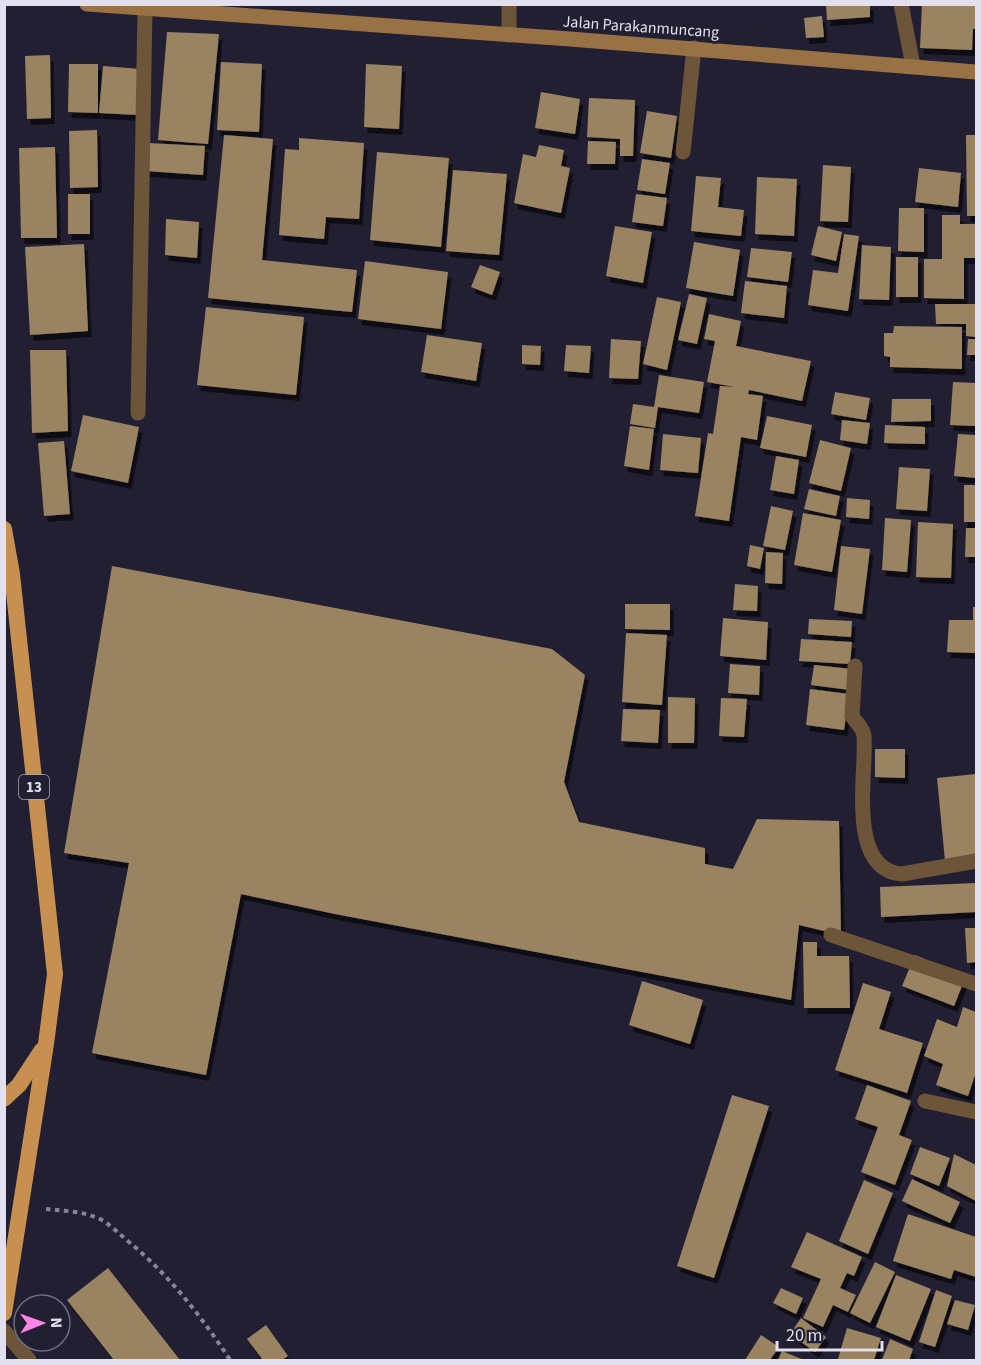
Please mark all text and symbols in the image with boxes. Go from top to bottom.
street label: Jalan Parakanmuncang [562,11,720,43]
road number: 13 [19,775,49,799]
north arrow [12,1293,72,1353]
scale bar [777,1314,882,1352]
text: N [45,1317,67,1328]
text: 20 m [786,1323,822,1348]

